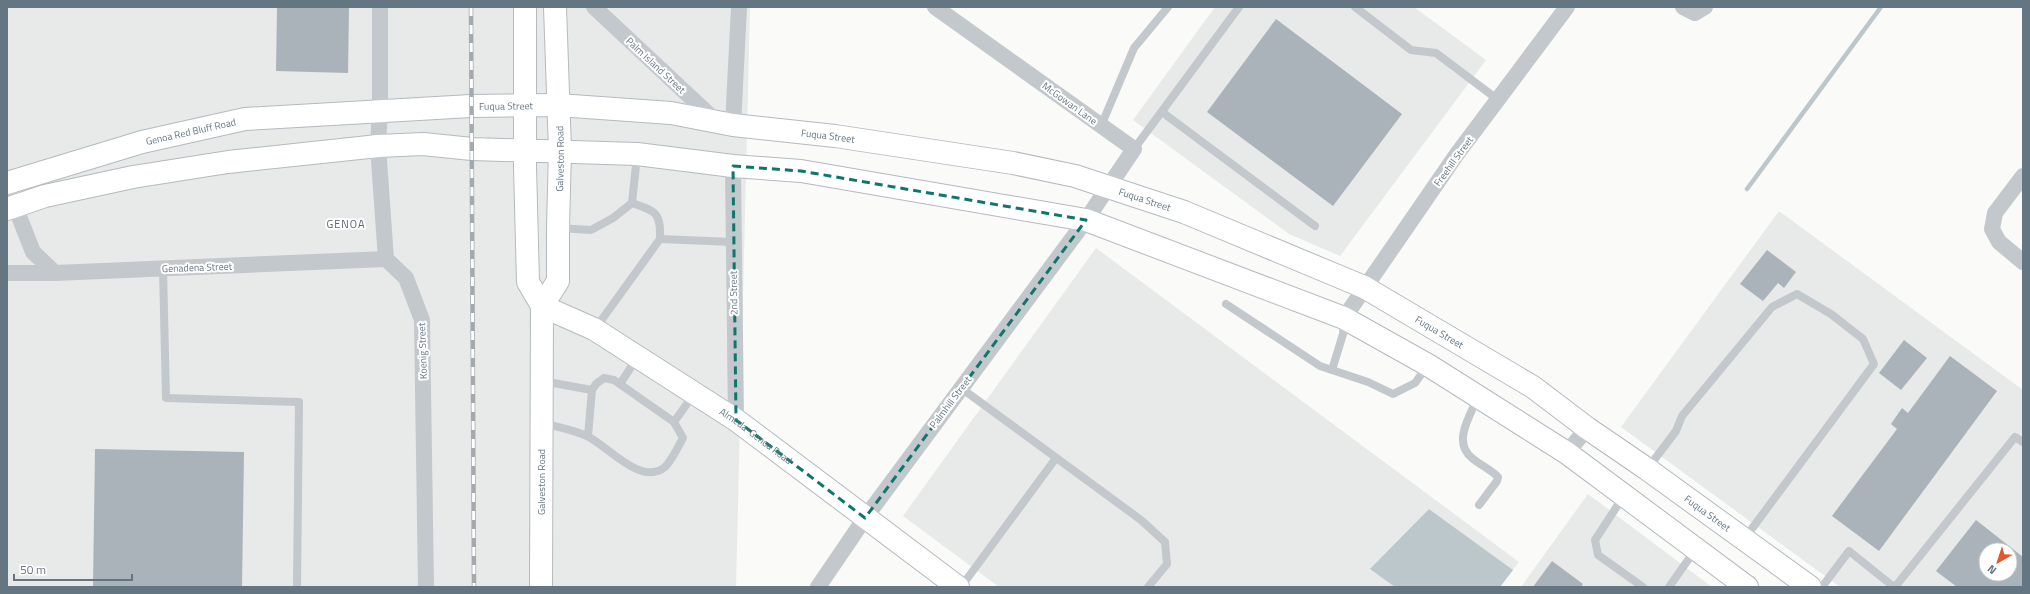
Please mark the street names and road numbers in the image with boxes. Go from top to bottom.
street label: Palm Island Street [622,34,689,97]
street label: McGowan Lane [1039,78,1100,128]
street label: Fuqua Street [479,98,534,114]
street label: Genoa Red Bluff Road [144,114,237,149]
street label: Galveston Road [552,125,568,192]
street label: Fuqua Street [800,125,856,147]
street label: Freehill Street [1430,133,1477,189]
street label: Fuqua Street [1117,184,1173,215]
street label: Genadena Street [162,259,233,276]
street label: 2nd Street [726,270,741,315]
street label: Fuqua Street [1412,312,1467,353]
street label: Koenig Street [414,322,431,380]
street label: Palmhill Street [926,373,975,431]
street label: Almeda-Genoa Road [716,404,795,468]
street label: Galveston Road [534,449,549,515]
street label: Fuqua Street [1681,491,1734,536]

